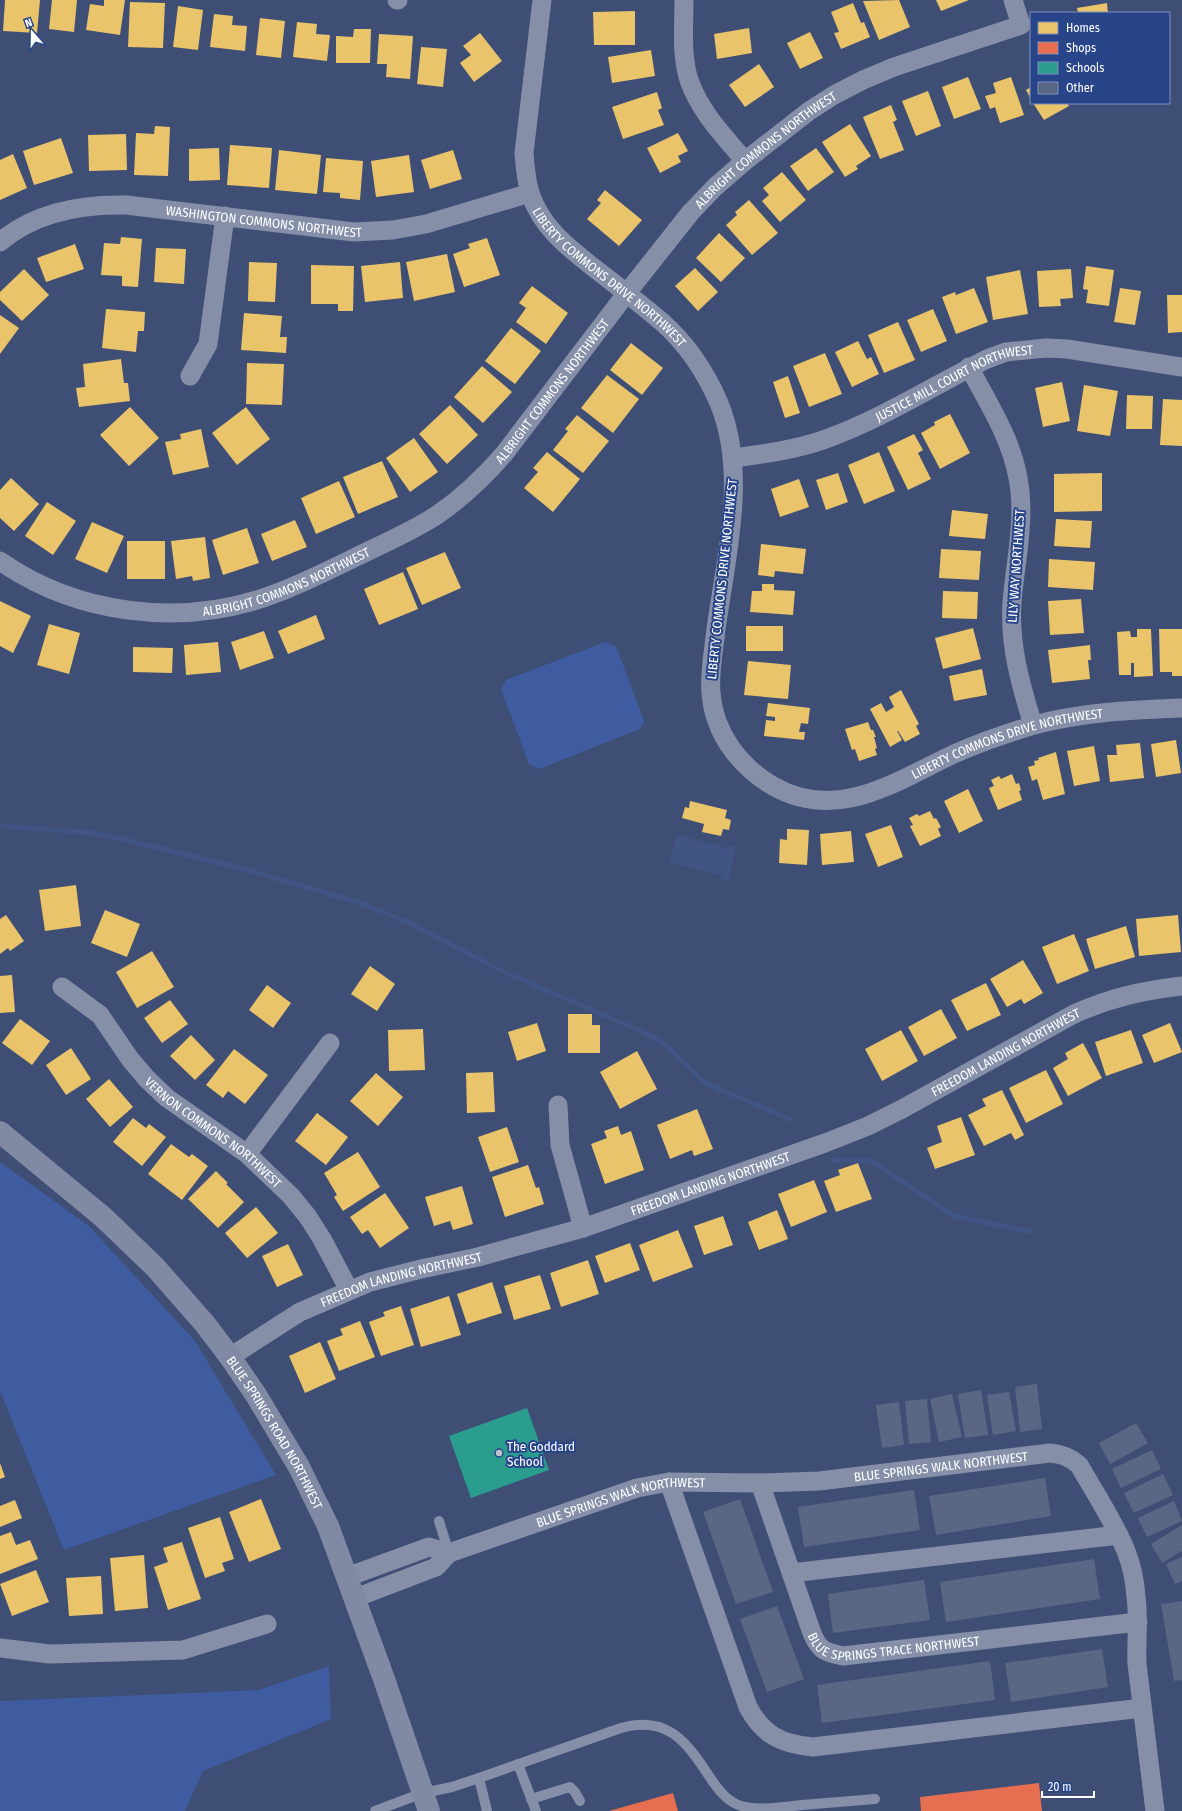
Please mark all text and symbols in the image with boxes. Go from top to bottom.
north arrow [12,12,52,52]
legend [1030,12,1170,104]
text: N [23,16,34,30]
text: Homes [1066,21,1100,35]
text: Shops [1066,41,1096,55]
text: Schools [1066,61,1104,75]
text: Other [1066,81,1095,95]
street label: ALBRIGHT COMMONS NORTHWEST [691,88,839,211]
street label: WASHINGTON COMMONS NORTHWEST [165,202,362,240]
street label: LIBERTY COMMONS DRIVE NORTHWEST [530,205,689,349]
street label: ALBRIGHT COMMONS NORTHWEST [492,316,612,466]
street label: JUSTICE MILL COURT NORTHWEST [873,342,1034,424]
street label: LIBERTY COMMONS DRIVE NORTHWEST [704,478,740,680]
street label: LILY WAY NORTHWEST [1005,509,1027,623]
street label: ALBRIGHT COMMONS NORTHWEST [202,544,372,618]
street label: LIBERTY COMMONS DRIVE NORTHWEST [909,705,1104,781]
street label: FREEDOM LANDING NORTHWEST [928,1005,1082,1099]
street label: VERNON COMMONS NORTHWEST [142,1074,285,1191]
street label: FREEDOM LANDING NORTHWEST [629,1148,792,1218]
street label: FREEDOM LANDING NORTHWEST [318,1249,483,1310]
street label: BLUE SPRINGS ROAD NORTHWEST [224,1353,326,1511]
place label: The Goddard School [507,1439,575,1469]
marker: The Goddard School [494,1448,504,1458]
street label: BLUE SPRINGS WALK NORTHWEST [853,1448,1029,1484]
street label: BLUE SPRINGS WALK NORTHWEST [534,1475,705,1530]
street label: BLUE SPRINGS TRACE NORTHWEST [805,1630,980,1664]
scale bar [1042,1773,1094,1799]
text: 20 m [1048,1780,1072,1794]

